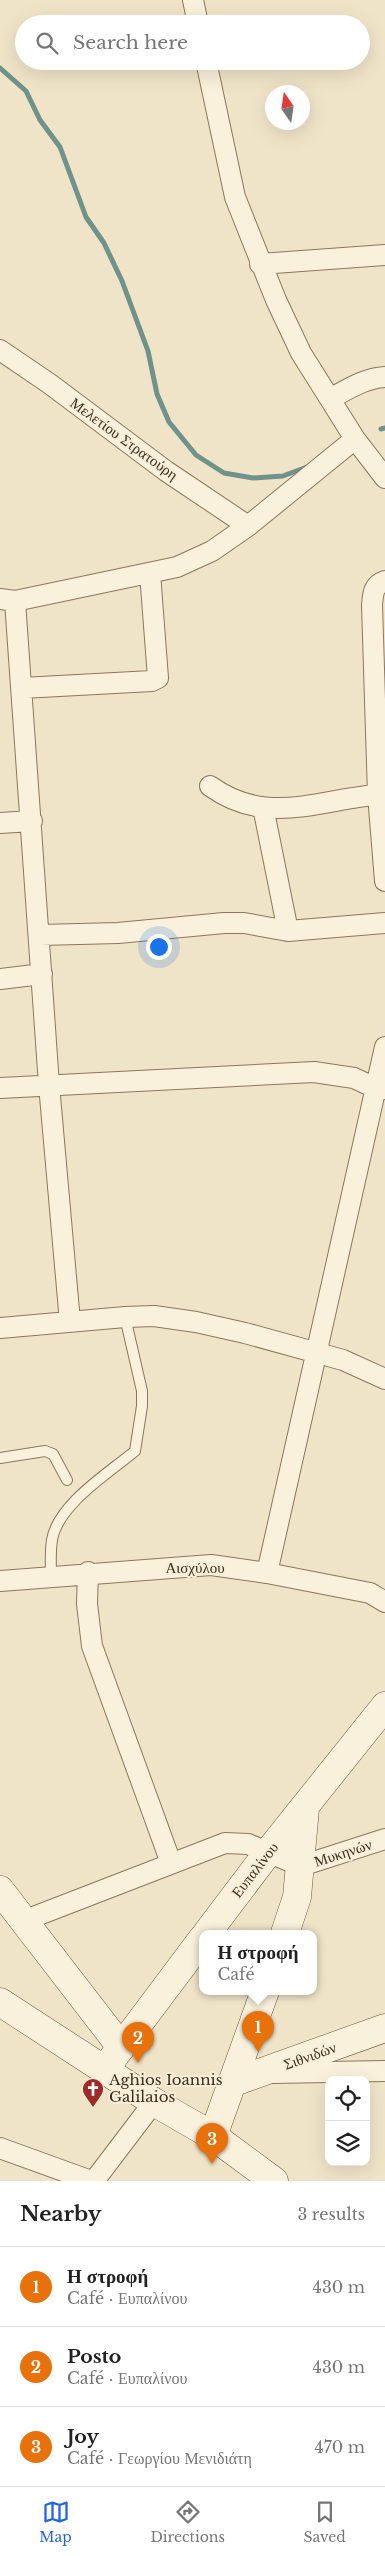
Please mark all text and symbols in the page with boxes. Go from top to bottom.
search box [15,15,370,70]
icon: search [33,29,61,57]
text: Search here [73,31,188,54]
north arrow [265,85,310,130]
street label: Μελετίου Στρατούρη [67,393,182,484]
your location [146,934,172,960]
street label: Αισχύλου [165,1558,225,1577]
street label: Μυκηνών [312,1834,374,1871]
street label: Ευπαλίνου [227,1838,282,1901]
popup [199,1930,317,1995]
text: Η στροφή [217,1941,299,1964]
text: Café [217,1964,255,1984]
pin: 1 [242,2011,274,2052]
pin: 2 [122,2022,154,2063]
street label: Σιθνιδών [281,2037,339,2074]
place label: Aghios Ioannis Galilaios [108,2070,223,2106]
map controls [325,2076,370,2166]
button: locate [325,2076,370,2121]
church icon: Aghios Ioannis Galilaios [81,2077,105,2108]
button: layers [325,2121,370,2166]
pin: 3 [196,2123,228,2164]
text: Nearby [20,2201,101,2227]
text: 3 results [297,2204,365,2224]
text: Η στροφή [67,2265,148,2288]
text: 1 [33,2277,39,2297]
text: 430 m [313,2277,365,2297]
text: Café · Ευπαλίνου [67,2288,187,2308]
text: Posto [67,2345,121,2368]
text: 2 [31,2357,41,2377]
text: 430 m [313,2357,365,2377]
text: Café · Ευπαλίνου [67,2368,187,2388]
text: Joy [67,2425,99,2448]
text: 3 [31,2437,41,2457]
text: 470 m [314,2437,365,2457]
text: Café · Γεωργίου Μενιδιάτη [67,2448,252,2468]
tab: Map [39,2498,72,2546]
tab: Directions [150,2498,225,2546]
tab: Saved [303,2498,346,2546]

